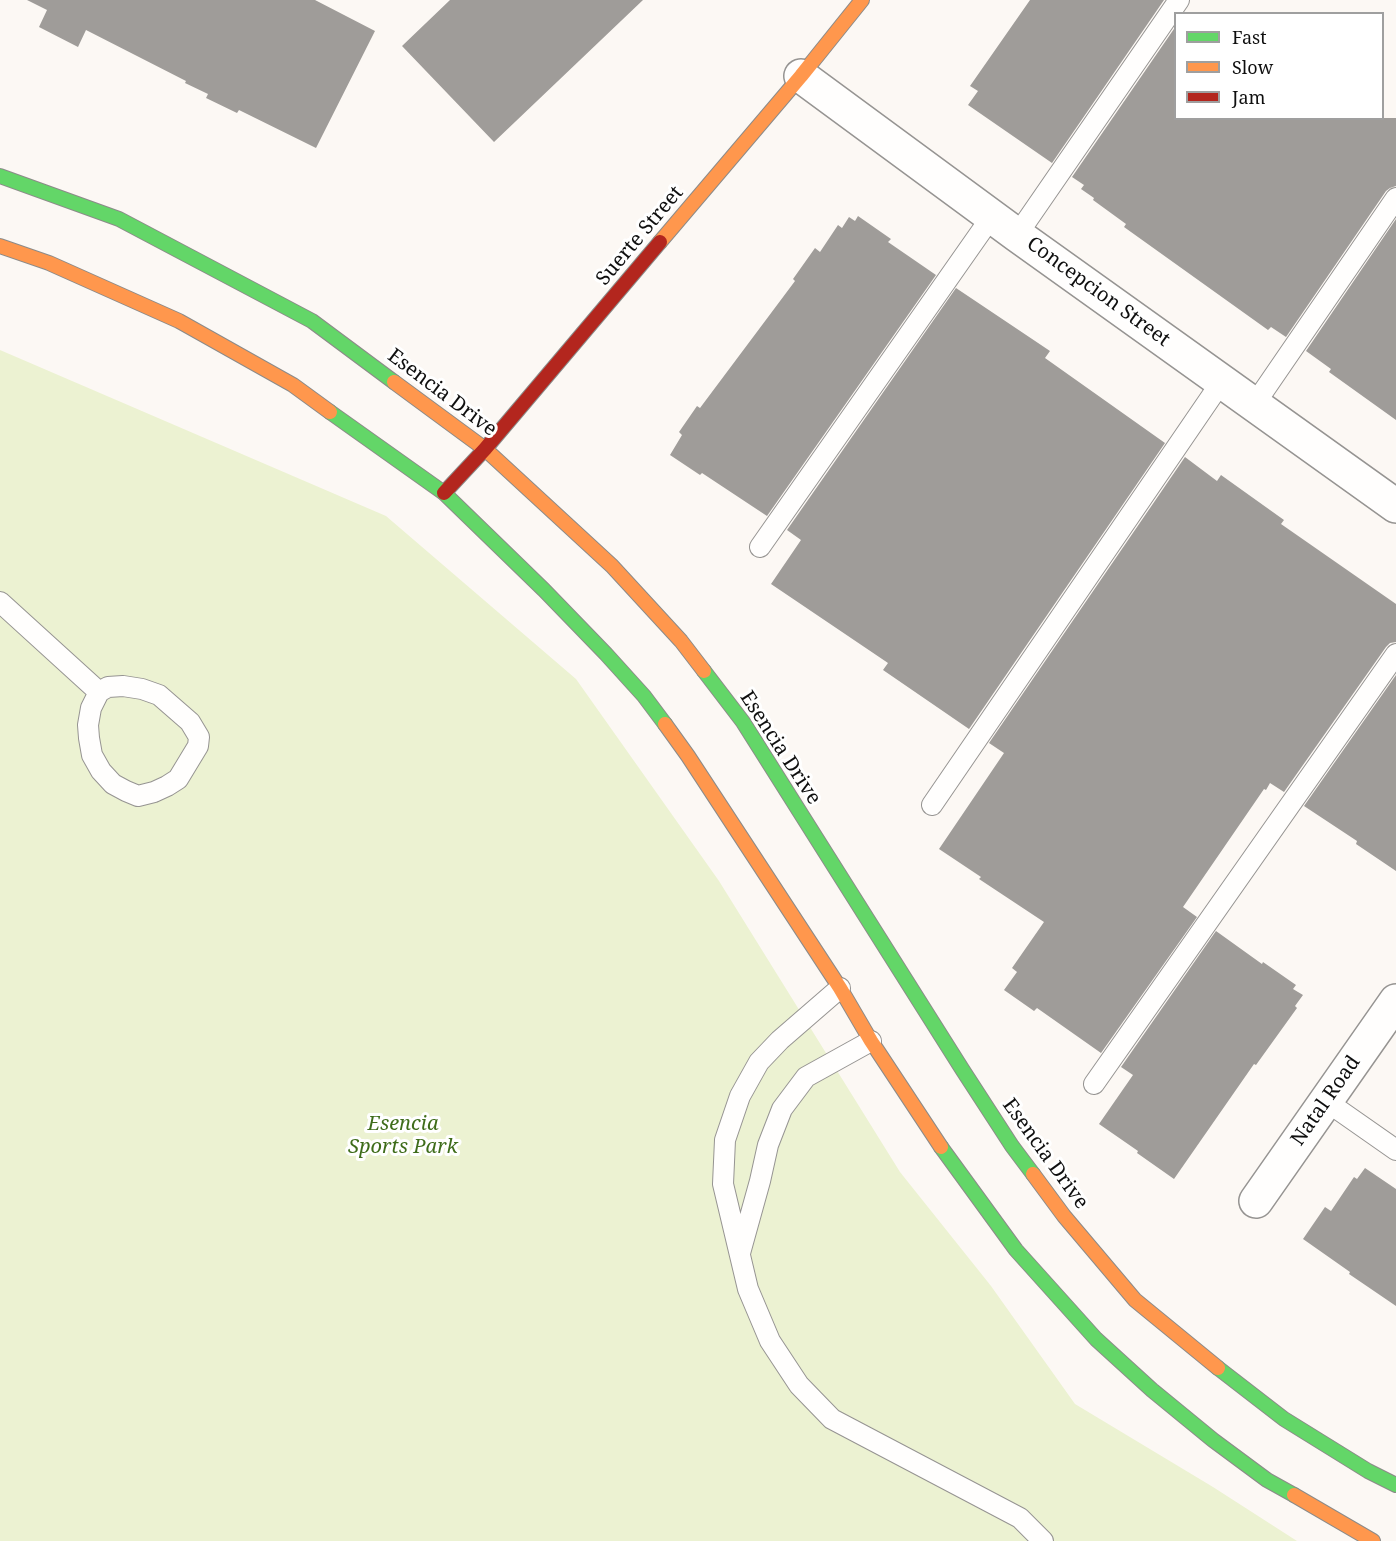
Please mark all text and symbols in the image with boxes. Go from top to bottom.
legend [1174,12,1384,120]
text: Fast [1232,25,1267,49]
text: Slow [1232,55,1273,79]
text: Jam [1232,85,1266,109]
street label: Suerte Street [591,181,689,291]
street label: Concepcion Street [1022,232,1174,352]
street label: Esencia Drive [383,344,501,442]
street label: Esencia Drive [734,687,826,809]
street label: Natal Road [1286,1051,1366,1151]
street label: Esencia Drive [997,1094,1093,1214]
park label: Esencia Sports Park [348,1112,458,1159]

